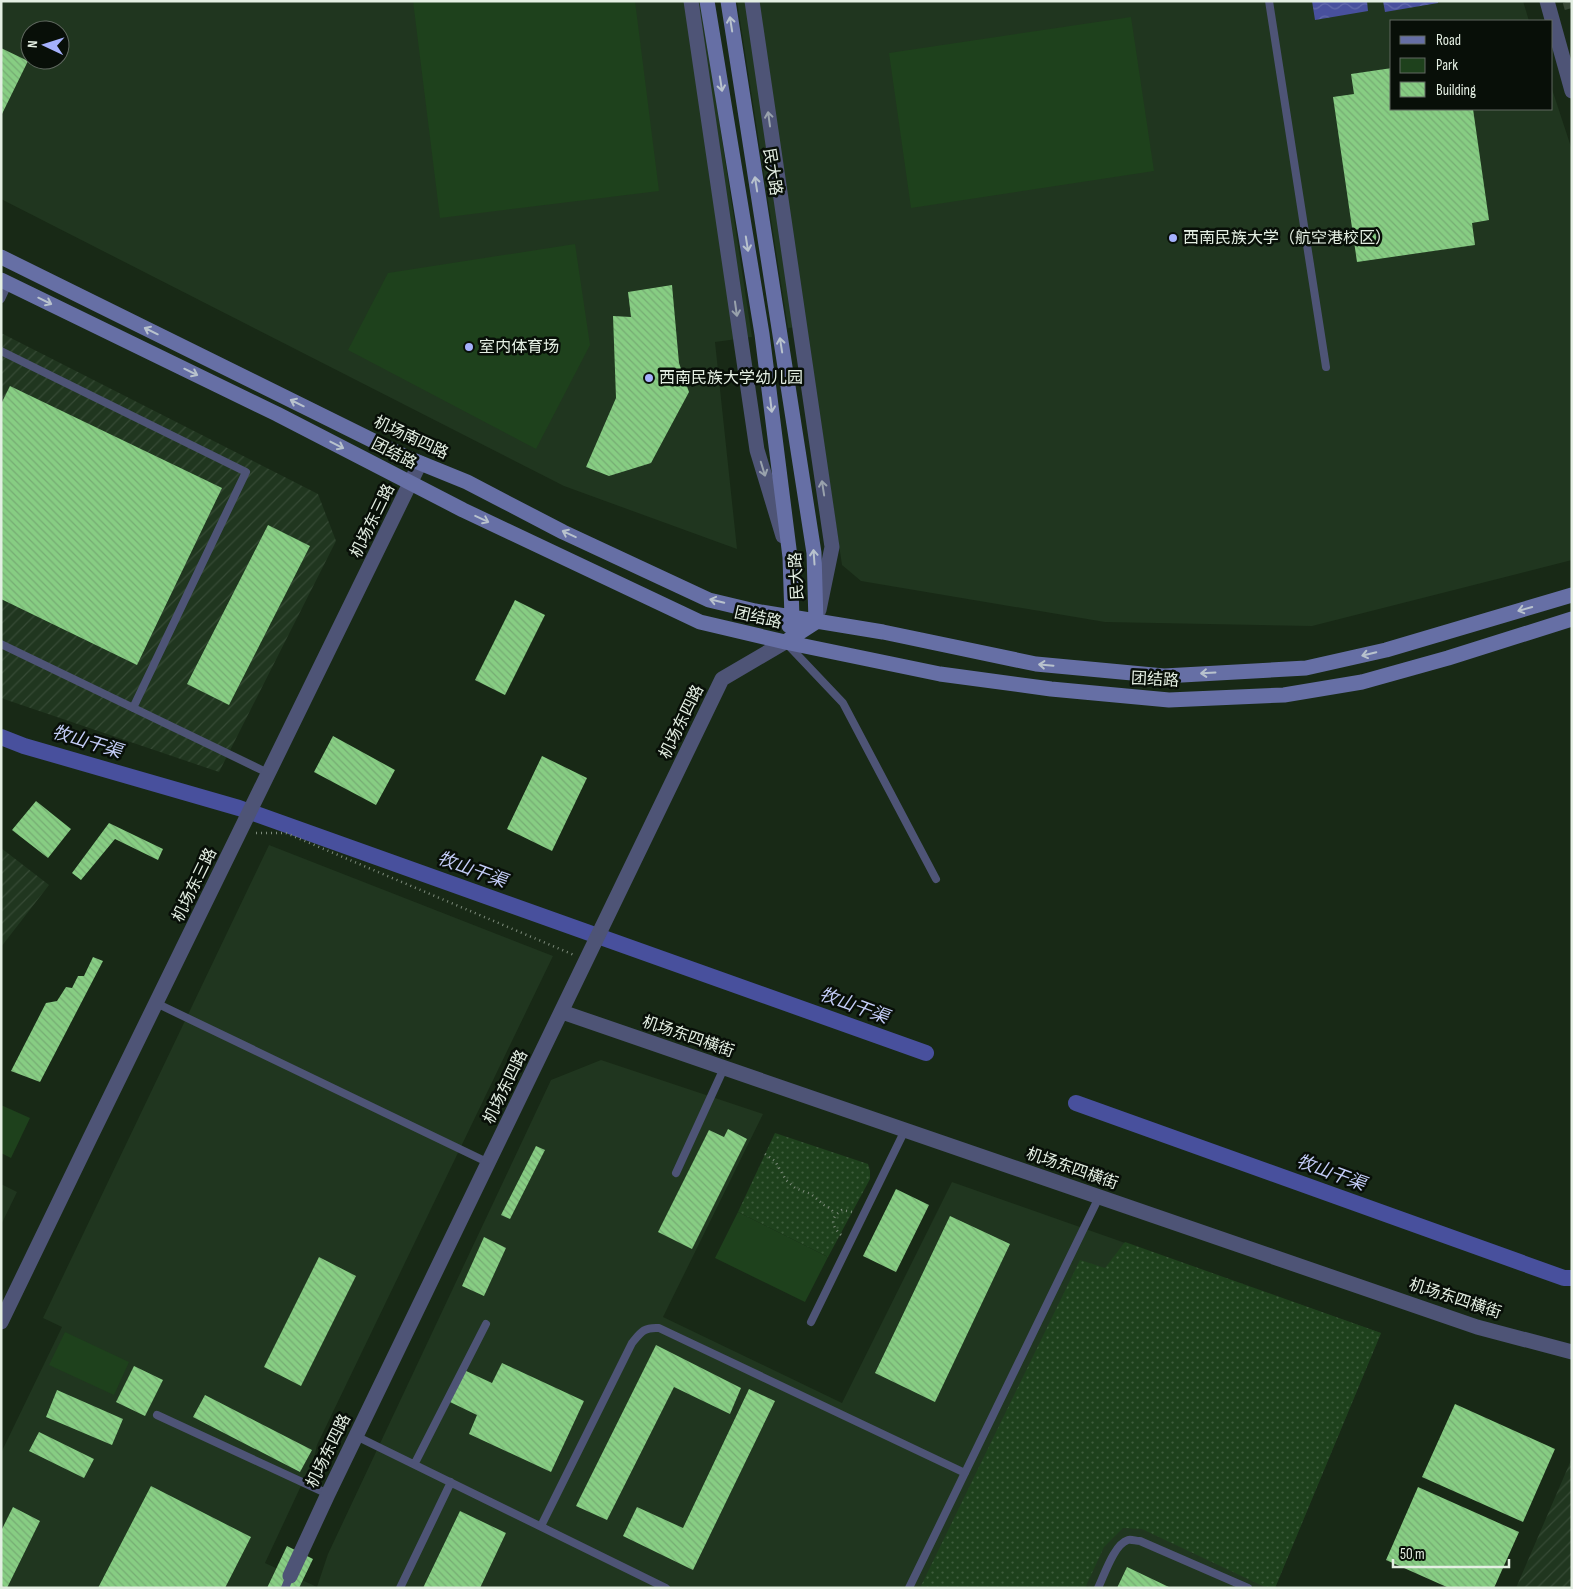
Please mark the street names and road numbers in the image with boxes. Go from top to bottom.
street label: 民大路 [759,147,785,197]
street label: 机场南四路 [371,412,451,464]
street label: 团结路 [368,435,420,473]
street label: 机场东三路 [347,481,399,561]
street label: 民大路 [786,552,808,600]
street label: 团结路 [732,603,784,633]
street label: 团结路 [1131,669,1179,691]
street label: 机场东四路 [656,682,708,762]
street label: 机场东三路 [169,845,221,925]
street label: 机场东四横街 [640,1012,736,1062]
street label: 机场东四路 [480,1047,532,1127]
street label: 机场东四横街 [1024,1144,1120,1194]
street label: 机场东四横街 [1406,1275,1504,1323]
street label: 机场东四路 [303,1411,355,1491]

